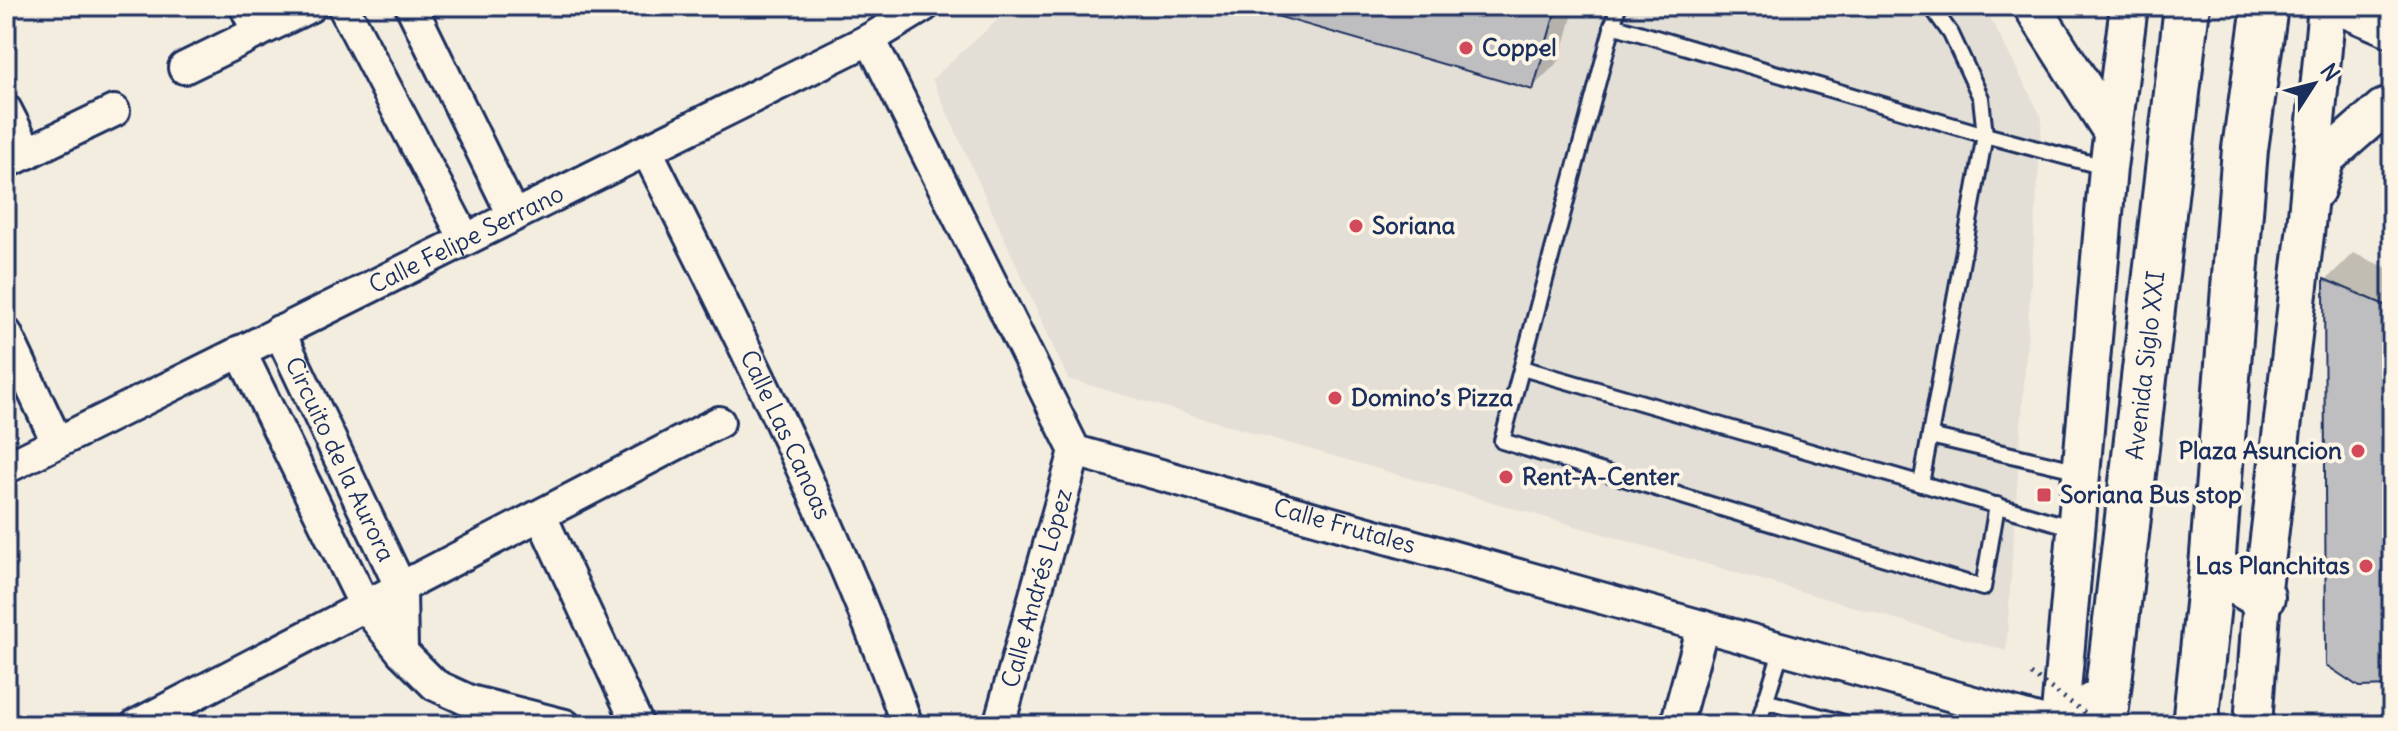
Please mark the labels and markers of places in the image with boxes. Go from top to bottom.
place label: Coppel [1482,32,1557,62]
marker: Coppel [1457,39,1475,57]
place label: Soriana [1372,210,1456,240]
marker: Soriana [1347,217,1365,235]
place label: Domino’s Pizza [1351,382,1513,412]
marker: Domino’s Pizza [1326,389,1344,407]
place label: Plaza Asuncion [2179,435,2342,465]
marker: Plaza Asuncion [2349,442,2367,460]
place label: Rent-A-Center [1522,461,1679,491]
marker: Rent-A-Center [1497,468,1515,486]
place label: Soriana Bus stop [2060,479,2242,509]
marker: Soriana Bus stop [2035,486,2053,504]
place label: Las Planchitas [2195,550,2350,580]
marker: Las Planchitas [2357,557,2375,575]

